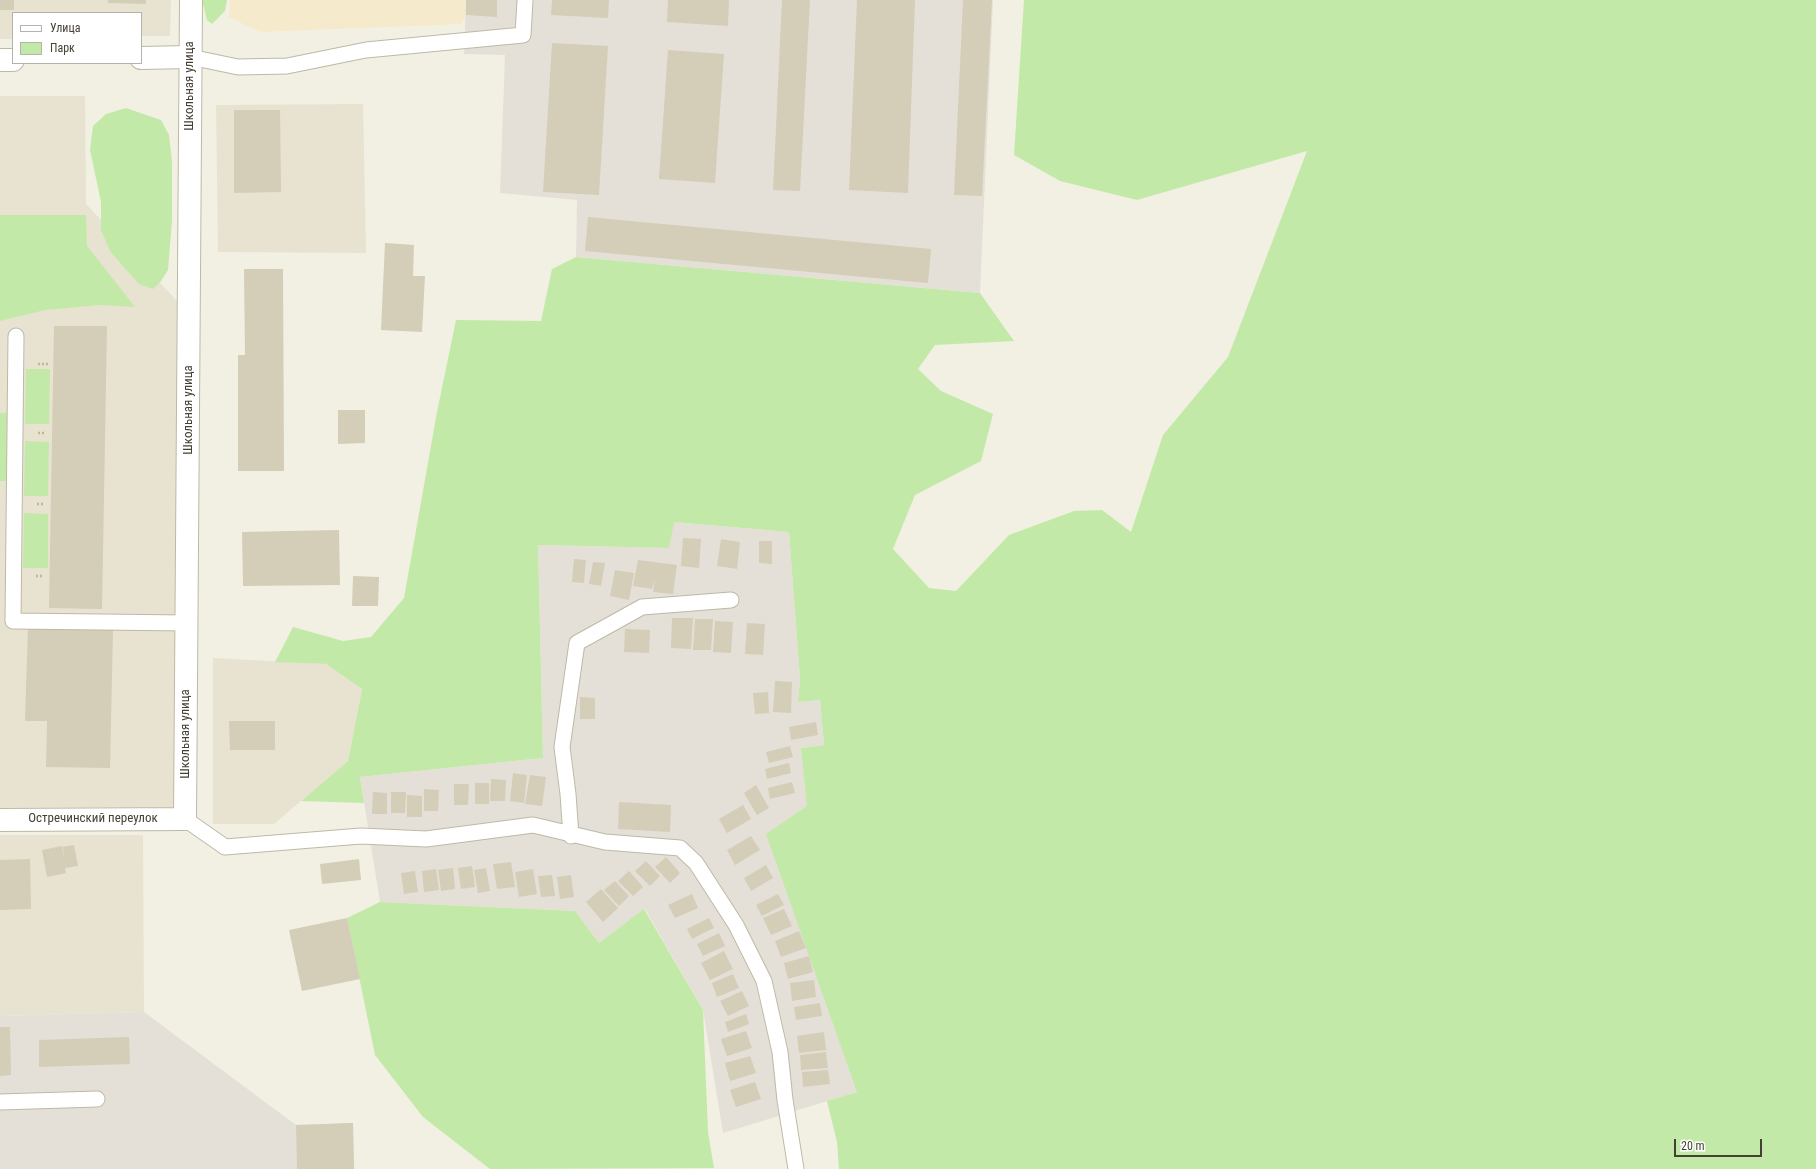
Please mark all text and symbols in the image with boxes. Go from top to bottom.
legend [12,12,142,64]
text: Улица [50,21,80,35]
text: Парк [50,41,75,55]
street label: Школьная улица [182,41,198,131]
street label: Школьная улица [181,365,197,455]
street label: Школьная улица [178,689,194,779]
street label: Остречинский переулок [28,811,158,827]
scale bar [1676,1131,1764,1157]
text: 20 m [1681,1139,1705,1153]

